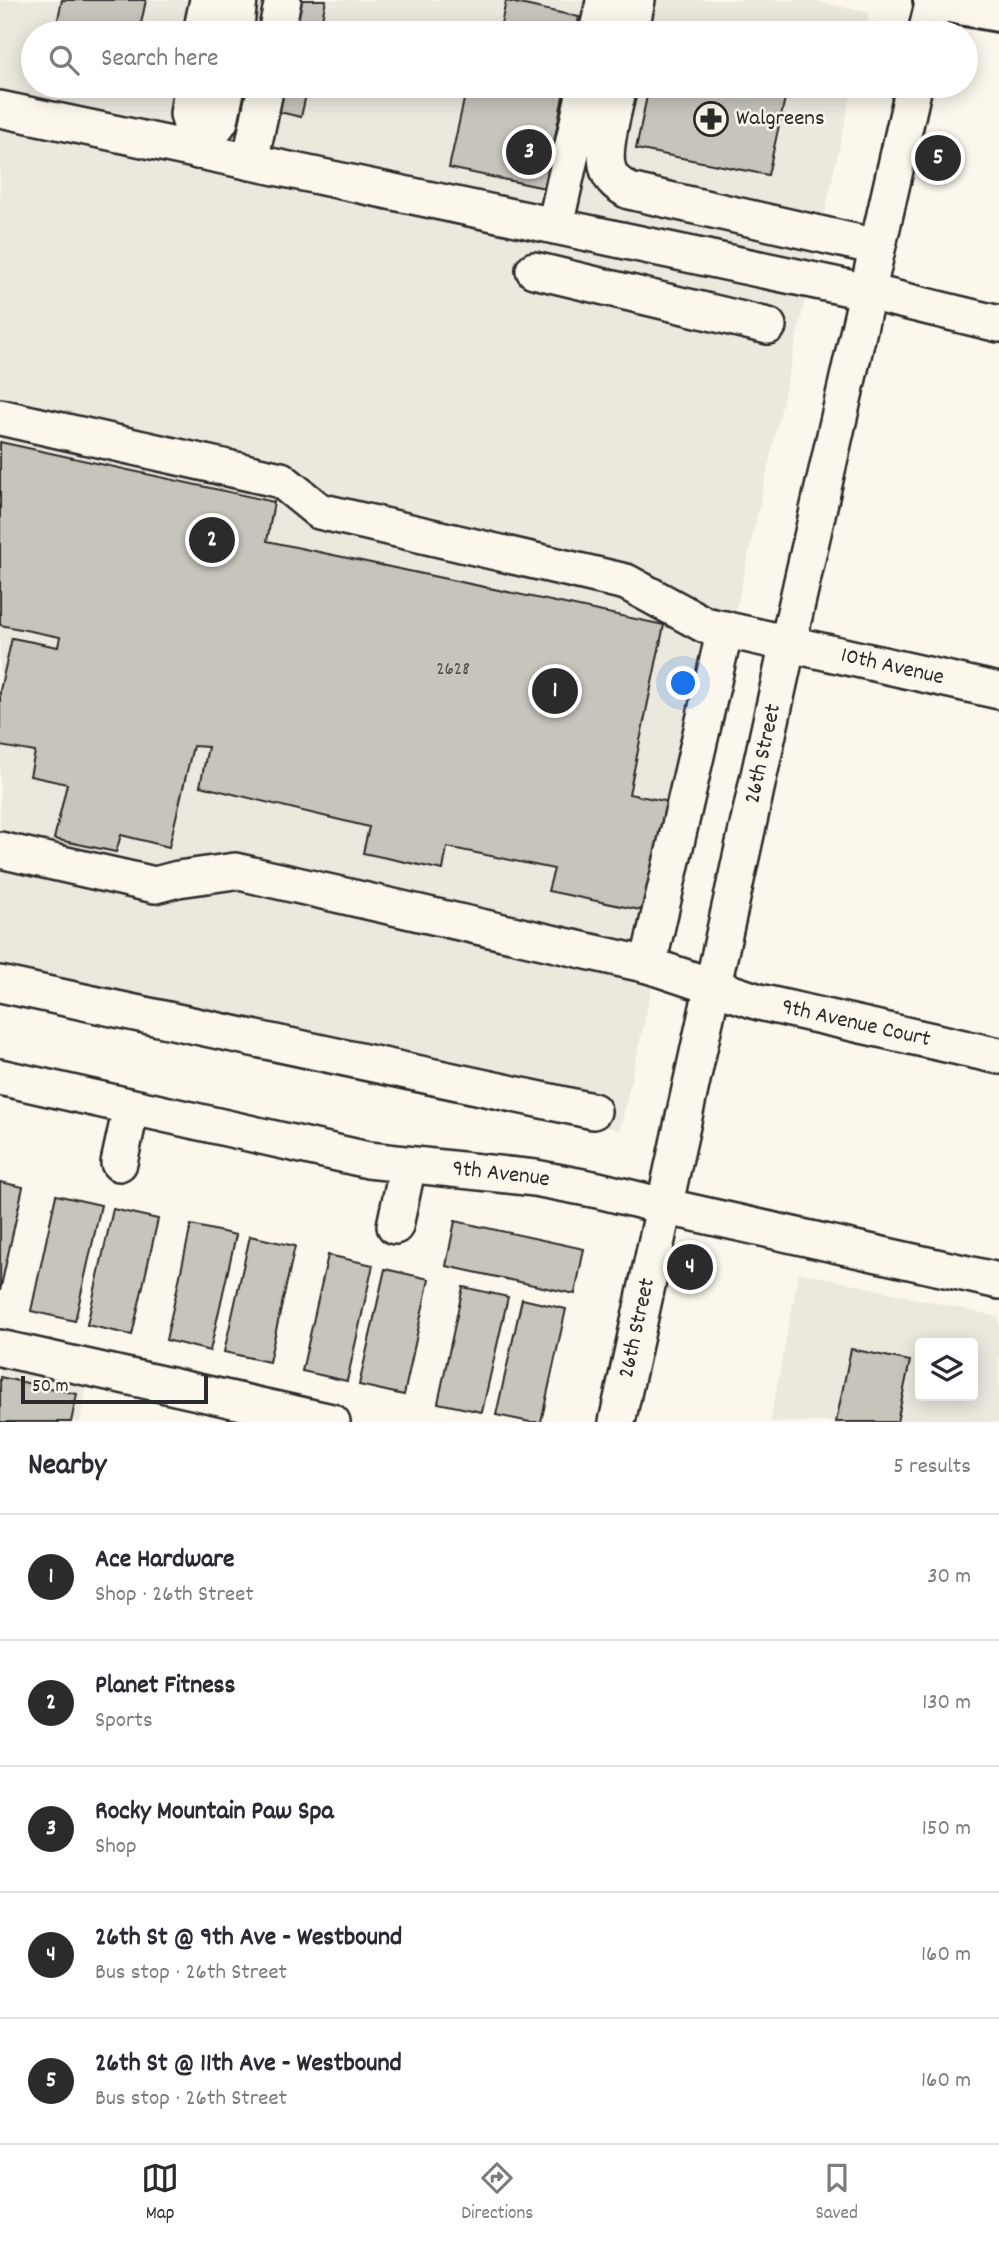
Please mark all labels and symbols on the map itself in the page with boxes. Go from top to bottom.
pharmacy icon: Walgreens [692,100,730,138]
place label: Walgreens [736,103,825,136]
pin: 3 [506,126,552,178]
pin: 5 [915,132,961,184]
pin: 2 [189,514,235,566]
street label: 10th Avenue [837,639,947,695]
house number: 2628 [436,657,470,684]
pin: 1 [532,665,578,717]
your location [666,666,700,700]
street label: 26th Street [737,701,791,807]
street label: 9th Avenue Court [778,991,933,1057]
street label: 9th Avenue [451,1153,553,1197]
pin: 4 [667,1241,713,1293]
street label: 26th Street [611,1275,665,1381]
scale bar [21,1373,208,1405]

